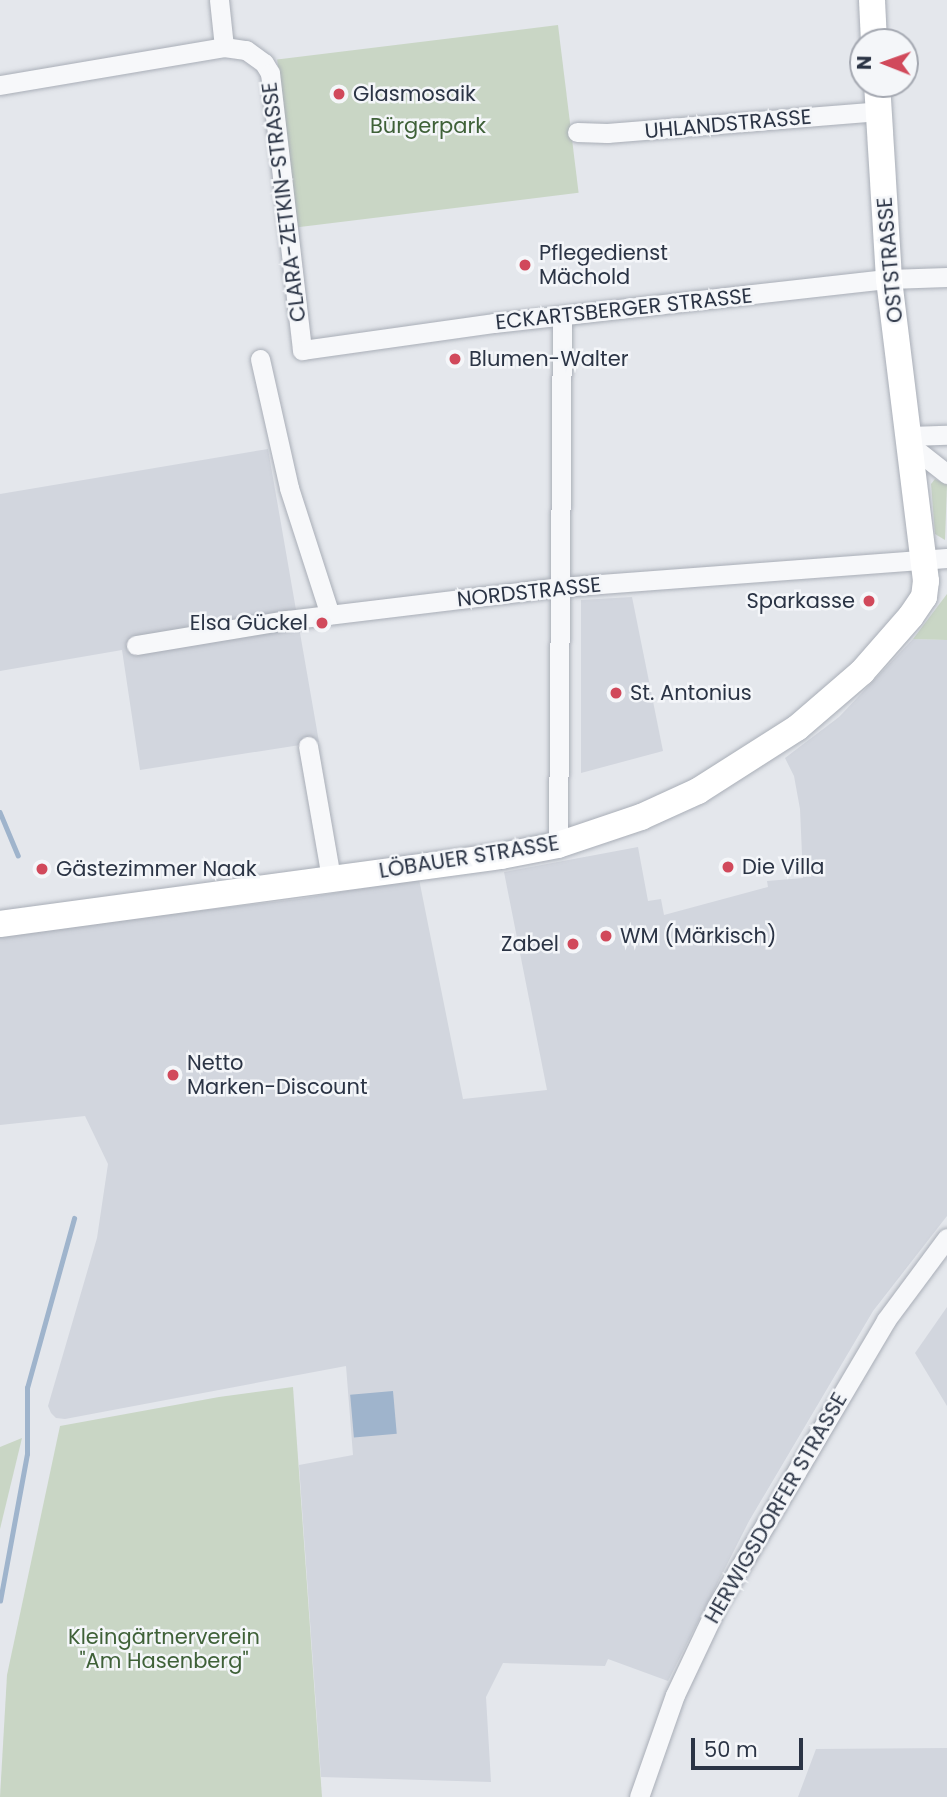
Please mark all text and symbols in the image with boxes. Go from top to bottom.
north arrow [849,28,919,98]
text: N [851,55,878,70]
street label: CLARA-ZETKIN-STRASSE [257,81,311,323]
place label: Glasmosaik [353,81,476,107]
marker: Glasmosaik [331,86,347,102]
street label: UHLANDSTRASSE [643,104,813,144]
park label: Bürgerpark [370,113,486,139]
street label: OSTSTRASSE [872,196,908,324]
place label: Pflegedienst Mächold [539,240,668,290]
marker: Pflegedienst Mächold [517,257,533,273]
street label: ECKARTSBERGER STRASSE [494,283,754,335]
place label: Blumen-Walter [469,346,628,372]
marker: Blumen-Walter [447,351,463,367]
street label: NORDSTRASSE [456,572,602,612]
place label: Sparkasse [746,588,855,614]
marker: Sparkasse [861,593,877,609]
place label: Elsa Gückel [190,610,308,636]
marker: Elsa Gückel [314,615,330,631]
place label: St. Antonius [630,680,752,706]
marker: St. Antonius [608,685,624,701]
street label: LÖBAUER STRASSE [377,830,561,884]
place label: Die Villa [742,854,825,880]
place label: Gästezimmer Naak [56,856,257,882]
marker: Die Villa [720,859,736,875]
marker: Gästezimmer Naak [34,861,50,877]
place label: WM (Märkisch) [620,923,776,949]
marker: WM (Märkisch) [598,928,614,944]
place label: Zabel [501,931,559,957]
marker: Zabel [565,936,581,952]
place label: Netto Marken-Discount [187,1050,368,1100]
marker: Netto Marken-Discount [165,1067,181,1083]
street label: HERWIGSDORFER STRASSE [700,1388,852,1628]
park label: Kleingärtnerverein "Am Hasenberg" [68,1624,260,1674]
scale bar [695,1724,807,1768]
text: 50 m [704,1735,758,1764]

